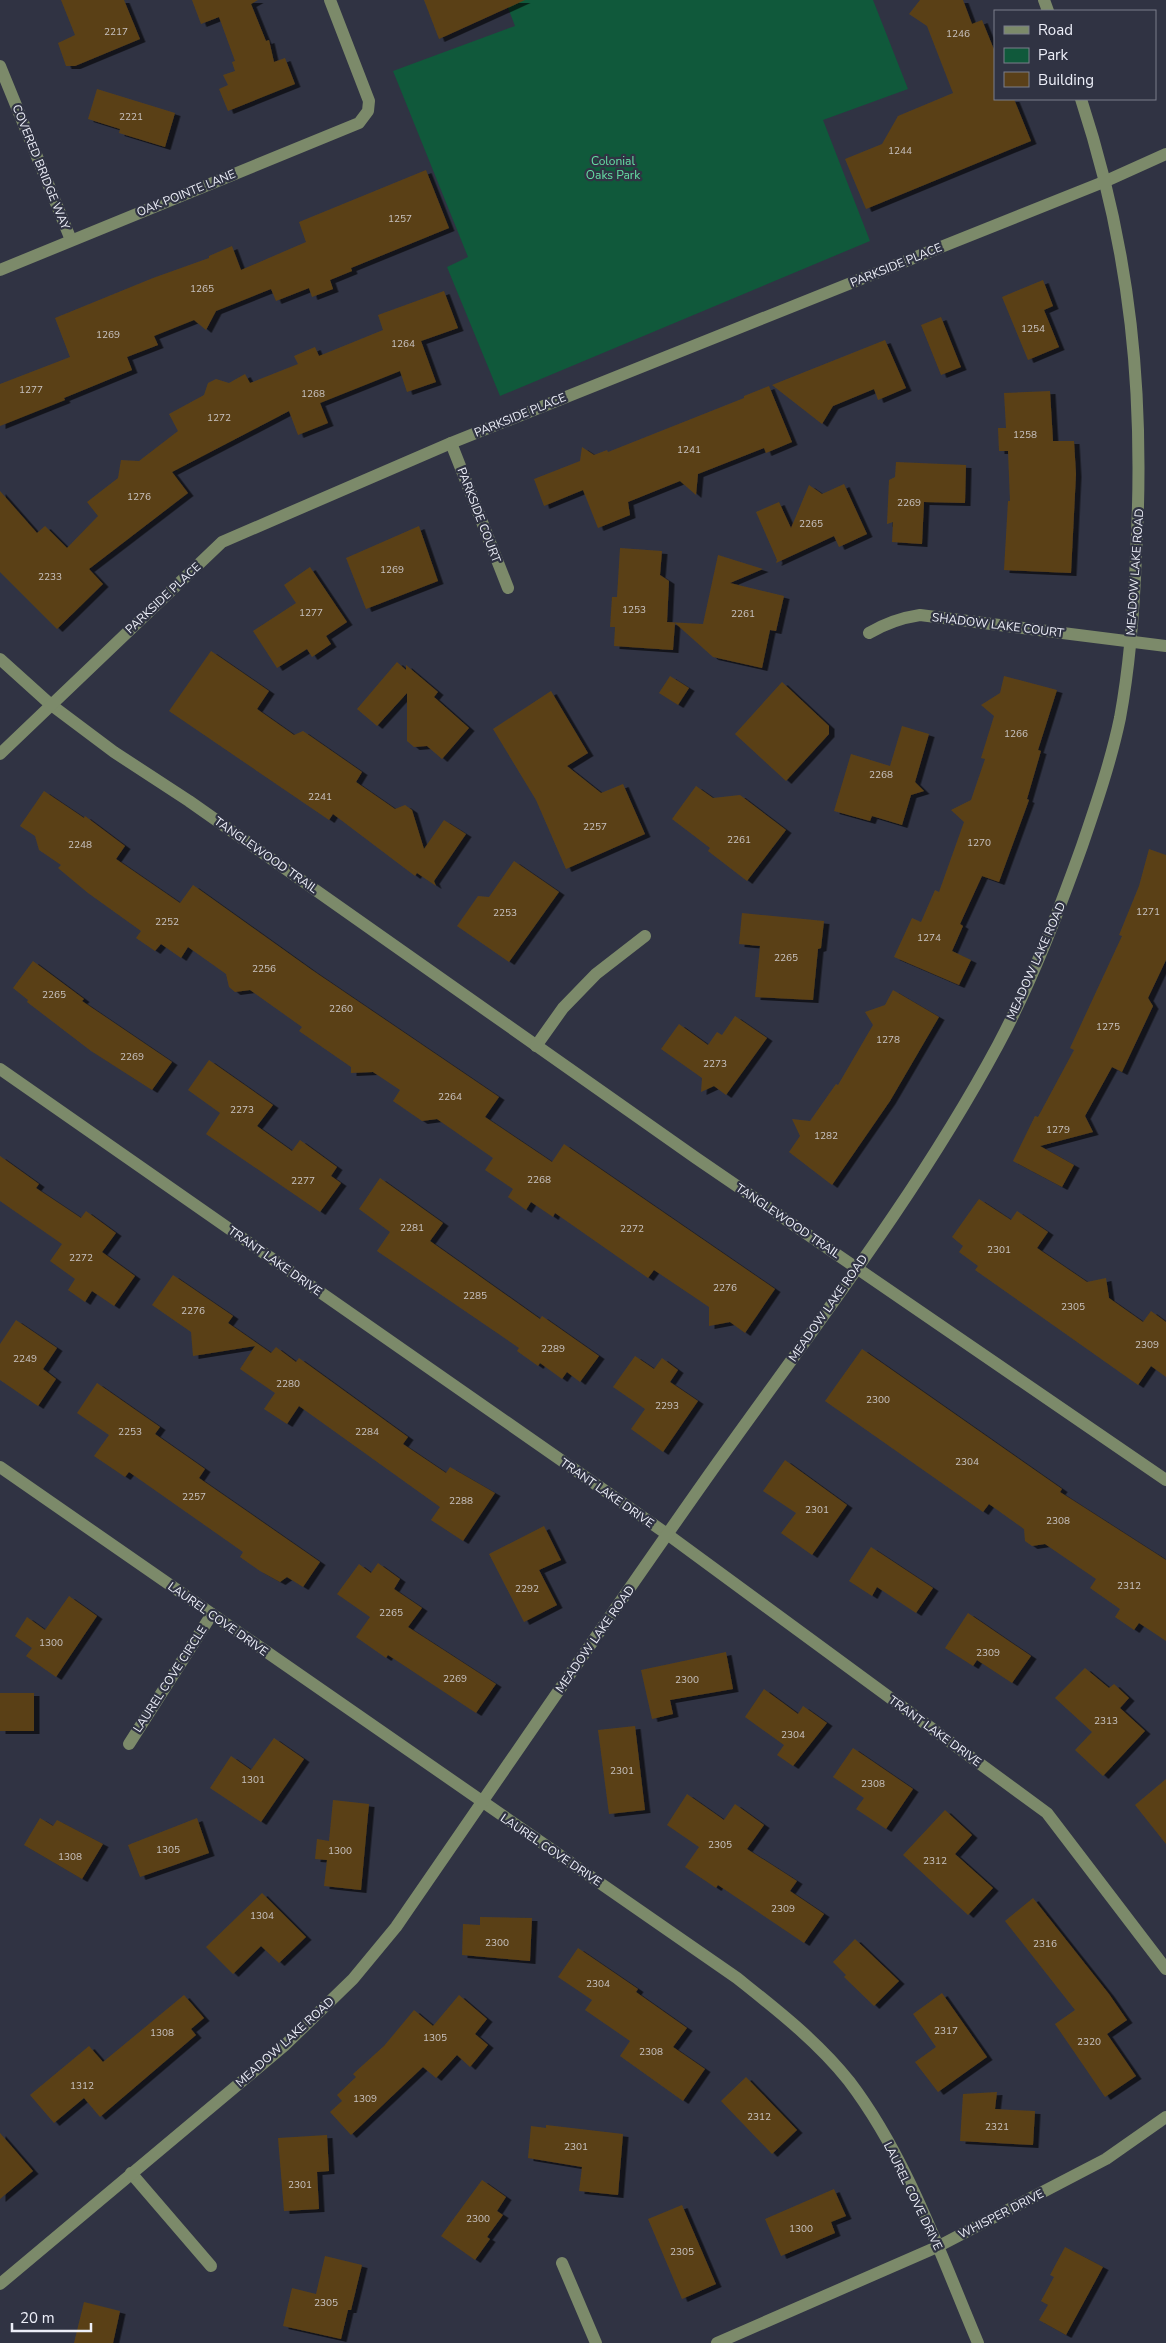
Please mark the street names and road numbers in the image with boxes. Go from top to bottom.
street label: COVERED BRIDGE WAY [9,102,74,233]
street label: OAK POINTE LANE [134,166,238,220]
street label: PARKSIDE PLACE [848,239,944,291]
street label: PARKSIDE PLACE [472,389,568,441]
street label: PARKSIDE COURT [453,465,505,566]
street label: MEADOW LAKE ROAD [1123,508,1147,636]
street label: PARKSIDE PLACE [122,559,204,637]
street label: SHADOW LAKE COURT [931,609,1066,641]
street label: TANGLEWOOD TRAIL [211,813,321,897]
street label: MEADOW LAKE ROAD [1003,900,1069,1022]
street label: TANGLEWOOD TRAIL [733,1180,844,1262]
street label: TRANT LAKE DRIVE [225,1223,325,1299]
street label: MEADOW LAKE ROAD [785,1251,871,1365]
street label: TRANT LAKE DRIVE [557,1455,657,1531]
street label: LAUREL COVE DRIVE [165,1578,271,1660]
street label: MEADOW LAKE ROAD [552,1582,638,1696]
street label: LAUREL COVE CIRCLE [129,1623,211,1735]
street label: TRANT LAKE DRIVE [885,1692,985,1770]
street label: LAUREL COVE DRIVE [497,1810,605,1890]
street label: MEADOW LAKE ROAD [232,1993,338,2091]
street label: LAUREL COVE DRIVE [880,2139,946,2253]
street label: WHISPER DRIVE [956,2186,1046,2242]

